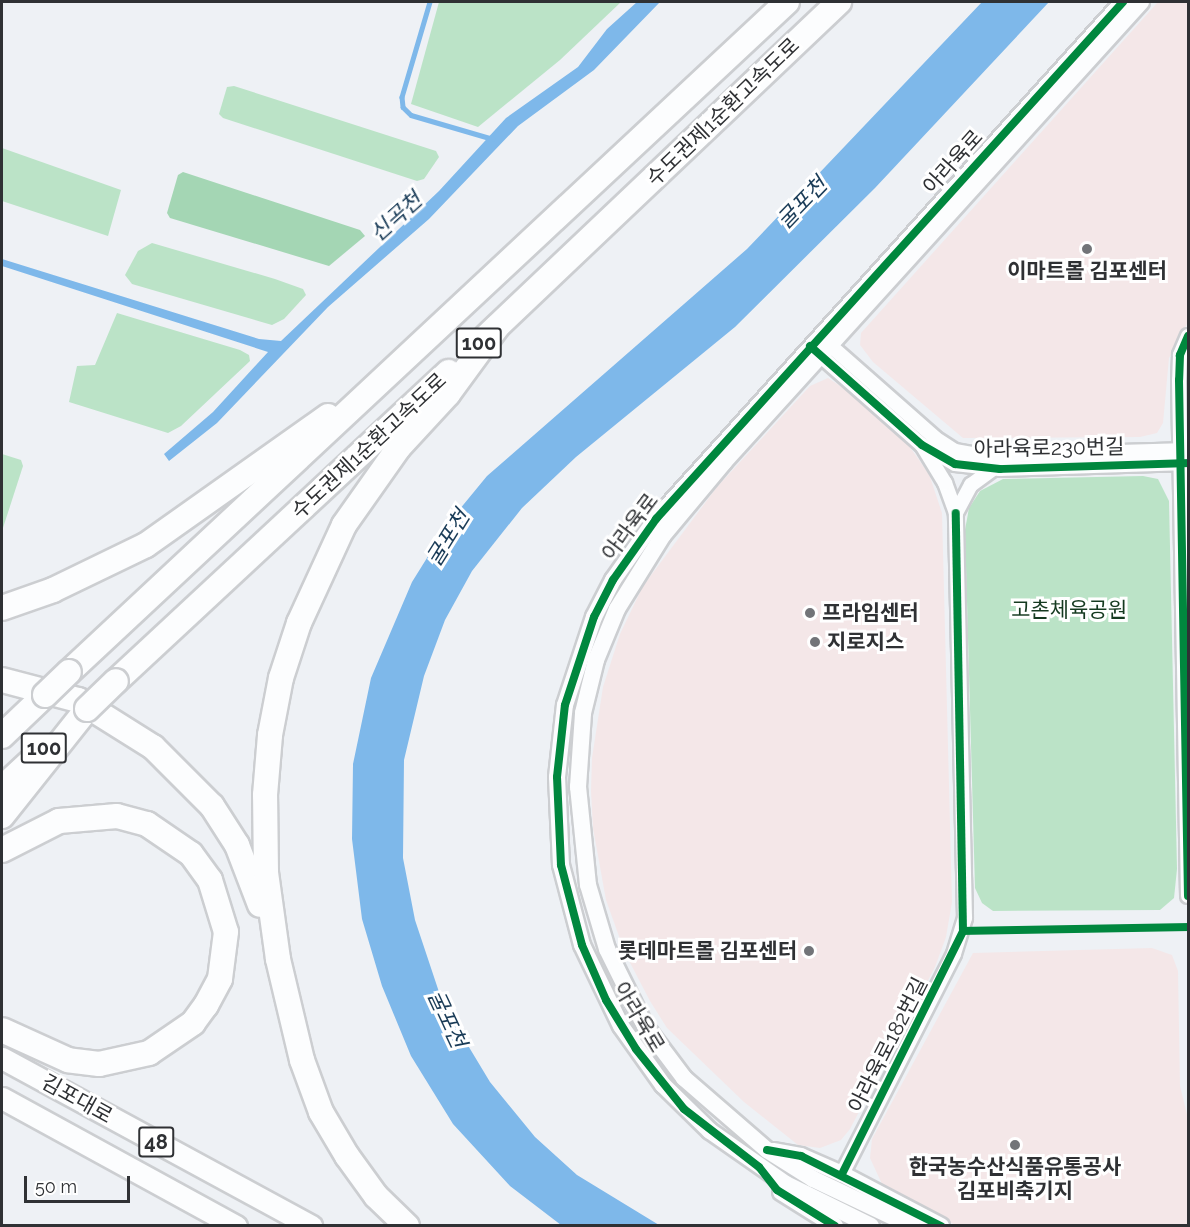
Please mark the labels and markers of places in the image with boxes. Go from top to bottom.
marker: 이마트몰 김포센터 [1080,242,1094,256]
place label: 이마트몰 김포센터 [1007,258,1167,284]
place label: 프라임센터 [822,600,919,626]
marker: 프라임센터 [803,606,817,620]
place label: 지로지스 [827,629,904,655]
marker: 지로지스 [808,635,822,649]
place label: 롯데마트몰 김포센터 [618,938,797,964]
marker: 롯데마트몰 김포센터 [802,944,816,958]
marker: 한국농수산식품유통공사 김포비축기지 [1008,1138,1022,1152]
place label: 한국농수산식품유통공사 김포비축기지 [909,1154,1121,1204]

